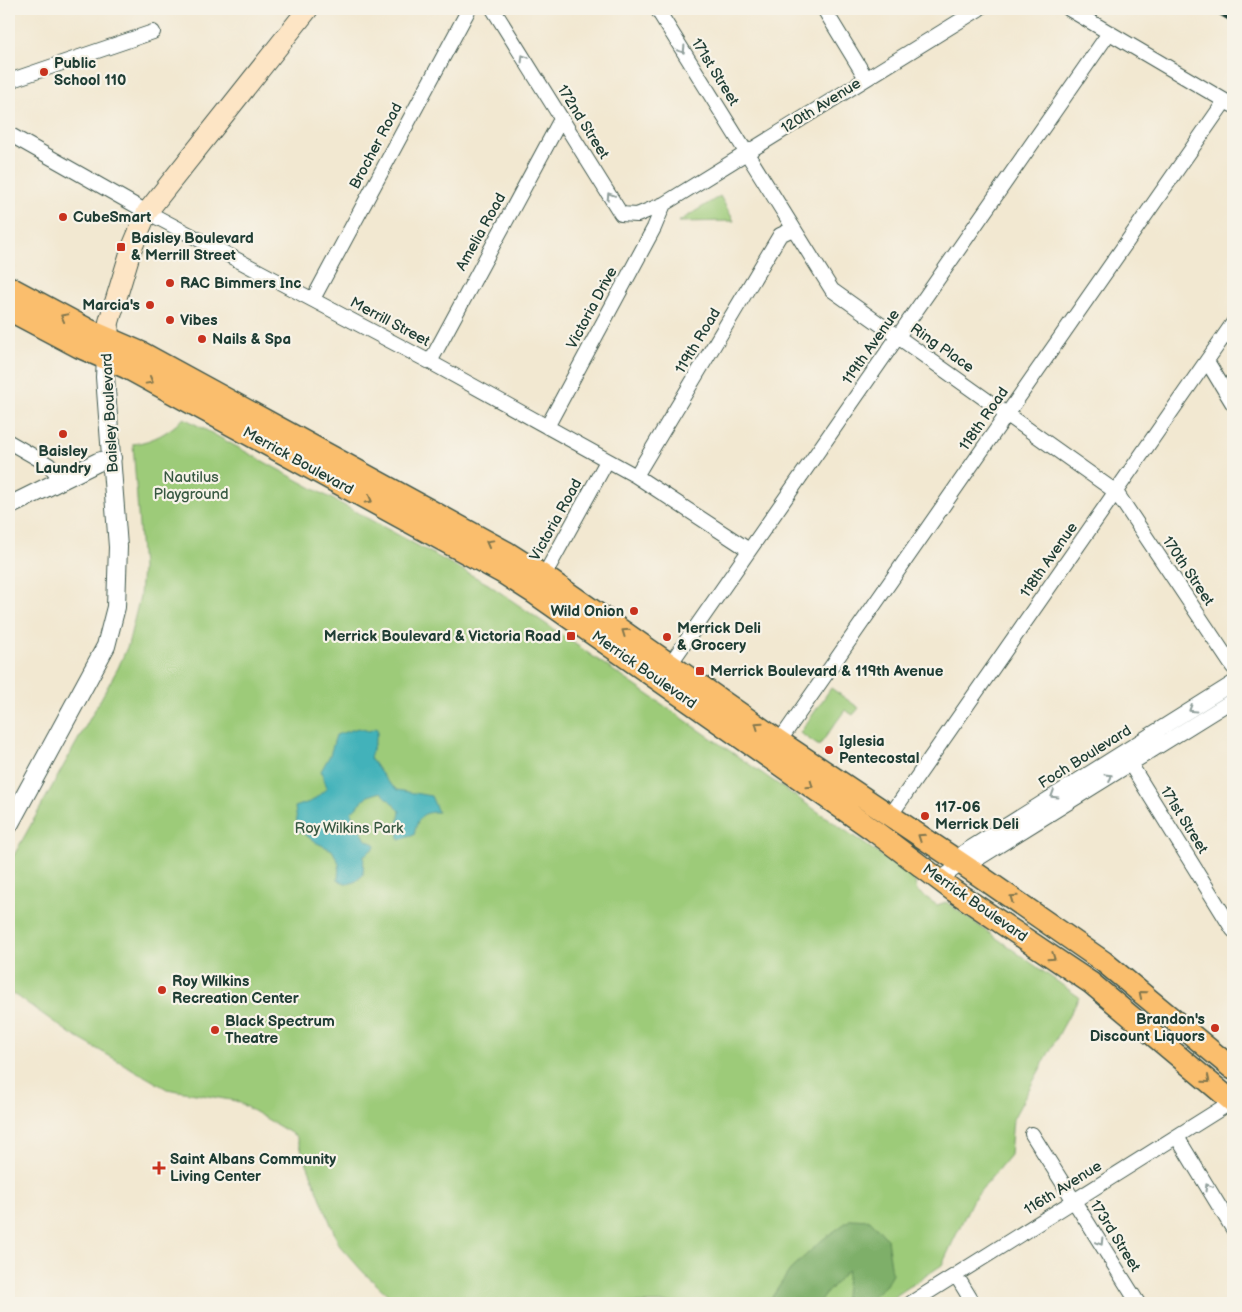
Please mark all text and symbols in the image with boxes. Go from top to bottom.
street label: 171st Street [687,35,743,110]
one-way arrow [676,45,686,54]
place label: Public School 110 [54,54,126,90]
one-way arrow [520,55,530,64]
marker: Public School 110 [38,66,50,78]
street label: 120th Avenue [777,74,865,138]
street label: 172nd Street [553,81,614,163]
street label: Brocher Road [345,100,407,192]
street label: Amelia Road [452,190,510,274]
one-way arrow [607,192,616,202]
place label: CubeSmart [73,208,151,227]
marker: CubeSmart [57,211,69,223]
place label: Baisley Boulevard & Merrill Street [131,229,254,265]
marker: Baisley Boulevard & Merrill Street [115,241,127,253]
street label: Victoria Drive [562,264,622,352]
place label: RAC Bimmers Inc [180,274,302,293]
marker: RAC Bimmers Inc [164,277,176,289]
street label: Merrill Street [347,293,434,351]
place label: Marcia's [82,296,140,315]
marker: Marcia's [144,299,156,311]
street label: 119th Road [671,305,725,377]
street label: 119th Avenue [838,306,904,388]
place label: Vibes [180,311,218,330]
one-way arrow [60,313,69,323]
marker: Vibes [164,314,176,326]
street label: Ring Place [906,319,978,377]
place label: Nails & Spa [212,330,291,349]
marker: Nails & Spa [196,333,208,345]
street label: Baisley Boulevard [97,353,123,473]
one-way arrow [145,374,154,384]
street label: 118th Road [955,383,1013,455]
street label: Merrick Boulevard [239,423,357,499]
marker: Baisley Laundry [57,428,69,440]
place label: Baisley Laundry [35,442,91,478]
park label: Nautilus Playground [153,468,229,504]
street label: Victoria Road [526,476,586,564]
one-way arrow [364,494,373,504]
street label: 118th Avenue [1016,519,1082,601]
street label: 170th Street [1158,533,1218,610]
one-way arrow [486,539,495,549]
place label: Wild Onion [550,602,624,621]
marker: Wild Onion [628,605,640,617]
place label: Merrick Deli & Grocery [677,619,761,655]
place label: Merrick Boulevard & Victoria Road [324,627,561,646]
street label: Merrick Boulevard [588,627,700,713]
one-way arrow [621,629,631,638]
marker: Merrick Boulevard & Victoria Road [565,630,577,642]
marker: Merrick Deli & Grocery [661,631,673,643]
place label: Merrick Boulevard & 119th Avenue [710,662,944,681]
marker: Merrick Boulevard & 119th Avenue [694,665,706,677]
one-way arrow [1188,702,1197,712]
street label: Foch Boulevard [1035,721,1135,793]
one-way arrow [755,723,764,731]
place label: Iglesia Pentecostal [839,732,919,768]
marker: Iglesia Pentecostal [823,744,835,756]
one-way arrow [1103,774,1112,784]
one-way arrow [804,779,814,788]
street label: 171st Street [1156,783,1212,858]
one-way arrow [1051,789,1060,798]
place label: 117-06 Merrick Deli [935,798,1019,834]
marker: 117-06 Merrick Deli [919,810,931,822]
park label: Roy Wilkins Park [295,819,404,838]
one-way arrow [918,834,927,843]
street label: Merrick Boulevard [919,860,1031,946]
one-way arrow [1009,895,1019,904]
one-way arrow [1047,950,1056,960]
place label: Roy Wilkins Recreation Center [172,972,300,1008]
marker: Roy Wilkins Recreation Center [156,984,168,996]
one-way arrow [1139,991,1148,999]
place label: Brandon's Discount Liquors [1090,1010,1205,1046]
place label: Black Spectrum Theatre [225,1012,335,1048]
marker: Brandon's Discount Liquors [1209,1022,1221,1034]
marker: Black Spectrum Theatre [209,1024,221,1036]
one-way arrow [1201,1074,1210,1083]
place label: Saint Albans Community Living Center [170,1150,336,1186]
street label: 116th Avenue [1021,1157,1105,1219]
marker: Saint Albans Community Living Center [152,1161,166,1175]
one-way arrow [1204,1184,1214,1193]
street label: 173rd Street [1085,1197,1145,1276]
one-way arrow [1093,1237,1103,1246]

